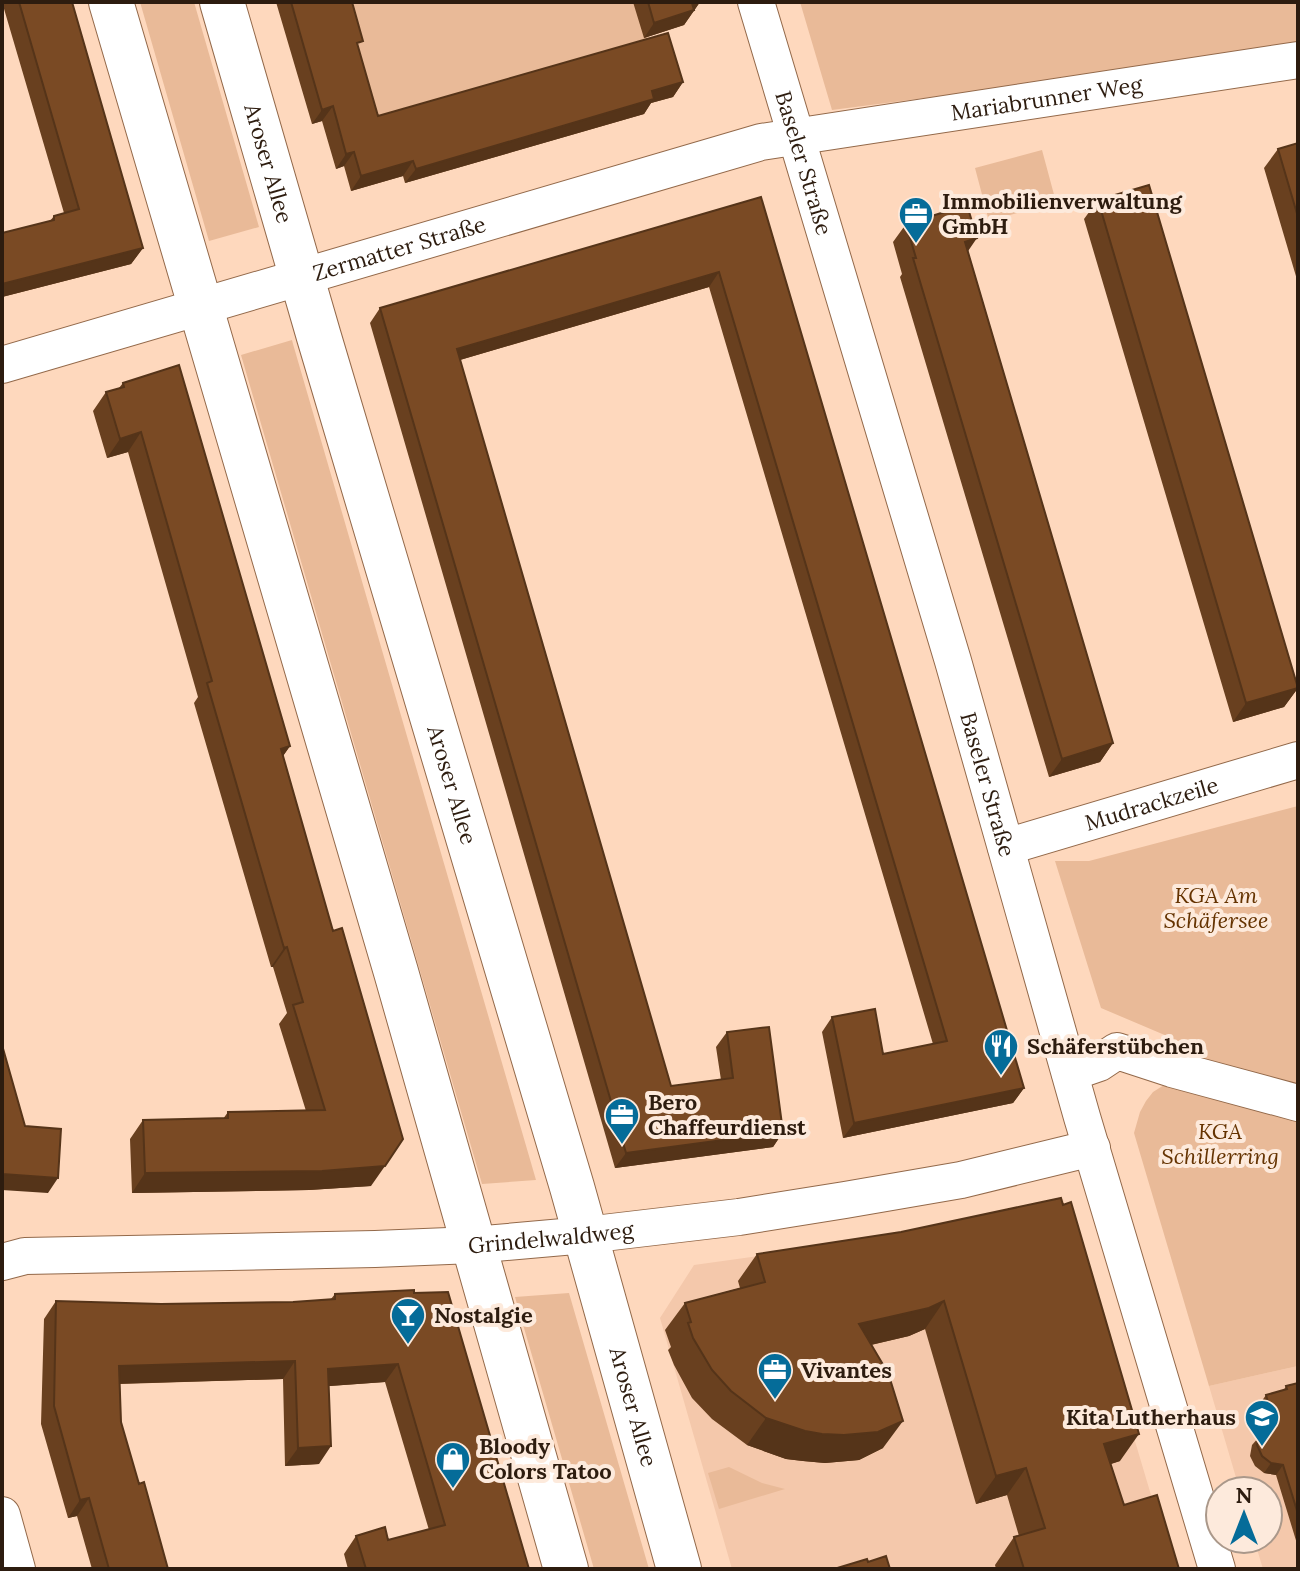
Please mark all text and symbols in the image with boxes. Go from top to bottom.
street label: Mariabrunner Weg [949,70,1145,127]
street label: Baseler Straße [769,88,839,238]
street label: Aroser Allee [238,99,299,226]
place label: Immobilienverwaltung GmbH [942,187,1182,240]
office icon: Immobilienverwaltung GmbH [897,195,935,245]
street label: Zermatter Straße [309,210,489,287]
street label: Baseler Straße [954,709,1022,860]
street label: Aroser Allee [421,721,483,848]
street label: Mudrackzeile [1082,770,1222,837]
park label: KGA Am Schäfersee [1163,881,1269,934]
restaurant icon: Schäferstübchen [982,1027,1020,1077]
place label: Schäferstübchen [1027,1032,1204,1060]
place label: Bero Chaffeurdienst [648,1088,807,1141]
office icon: Bero Chaffeurdienst [603,1096,641,1146]
park label: KGA Schillerring [1161,1117,1279,1170]
street label: Grindelwaldweg [467,1215,636,1259]
bar icon: Nostalgie [389,1296,427,1346]
place label: Nostalgie [434,1301,533,1329]
street label: Aroser Allee [603,1343,664,1470]
office icon: Vivantes [756,1351,794,1401]
place label: Vivantes [801,1356,892,1384]
school or university icon: Kita Lutherhaus [1243,1398,1281,1448]
place label: Kita Lutherhaus [1066,1403,1236,1431]
place label: Bloody Colors Tatoo [479,1432,612,1485]
shop icon: Bloody Colors Tatoo [434,1440,472,1490]
north arrow [1204,1475,1284,1555]
text: N [1235,1481,1253,1509]

